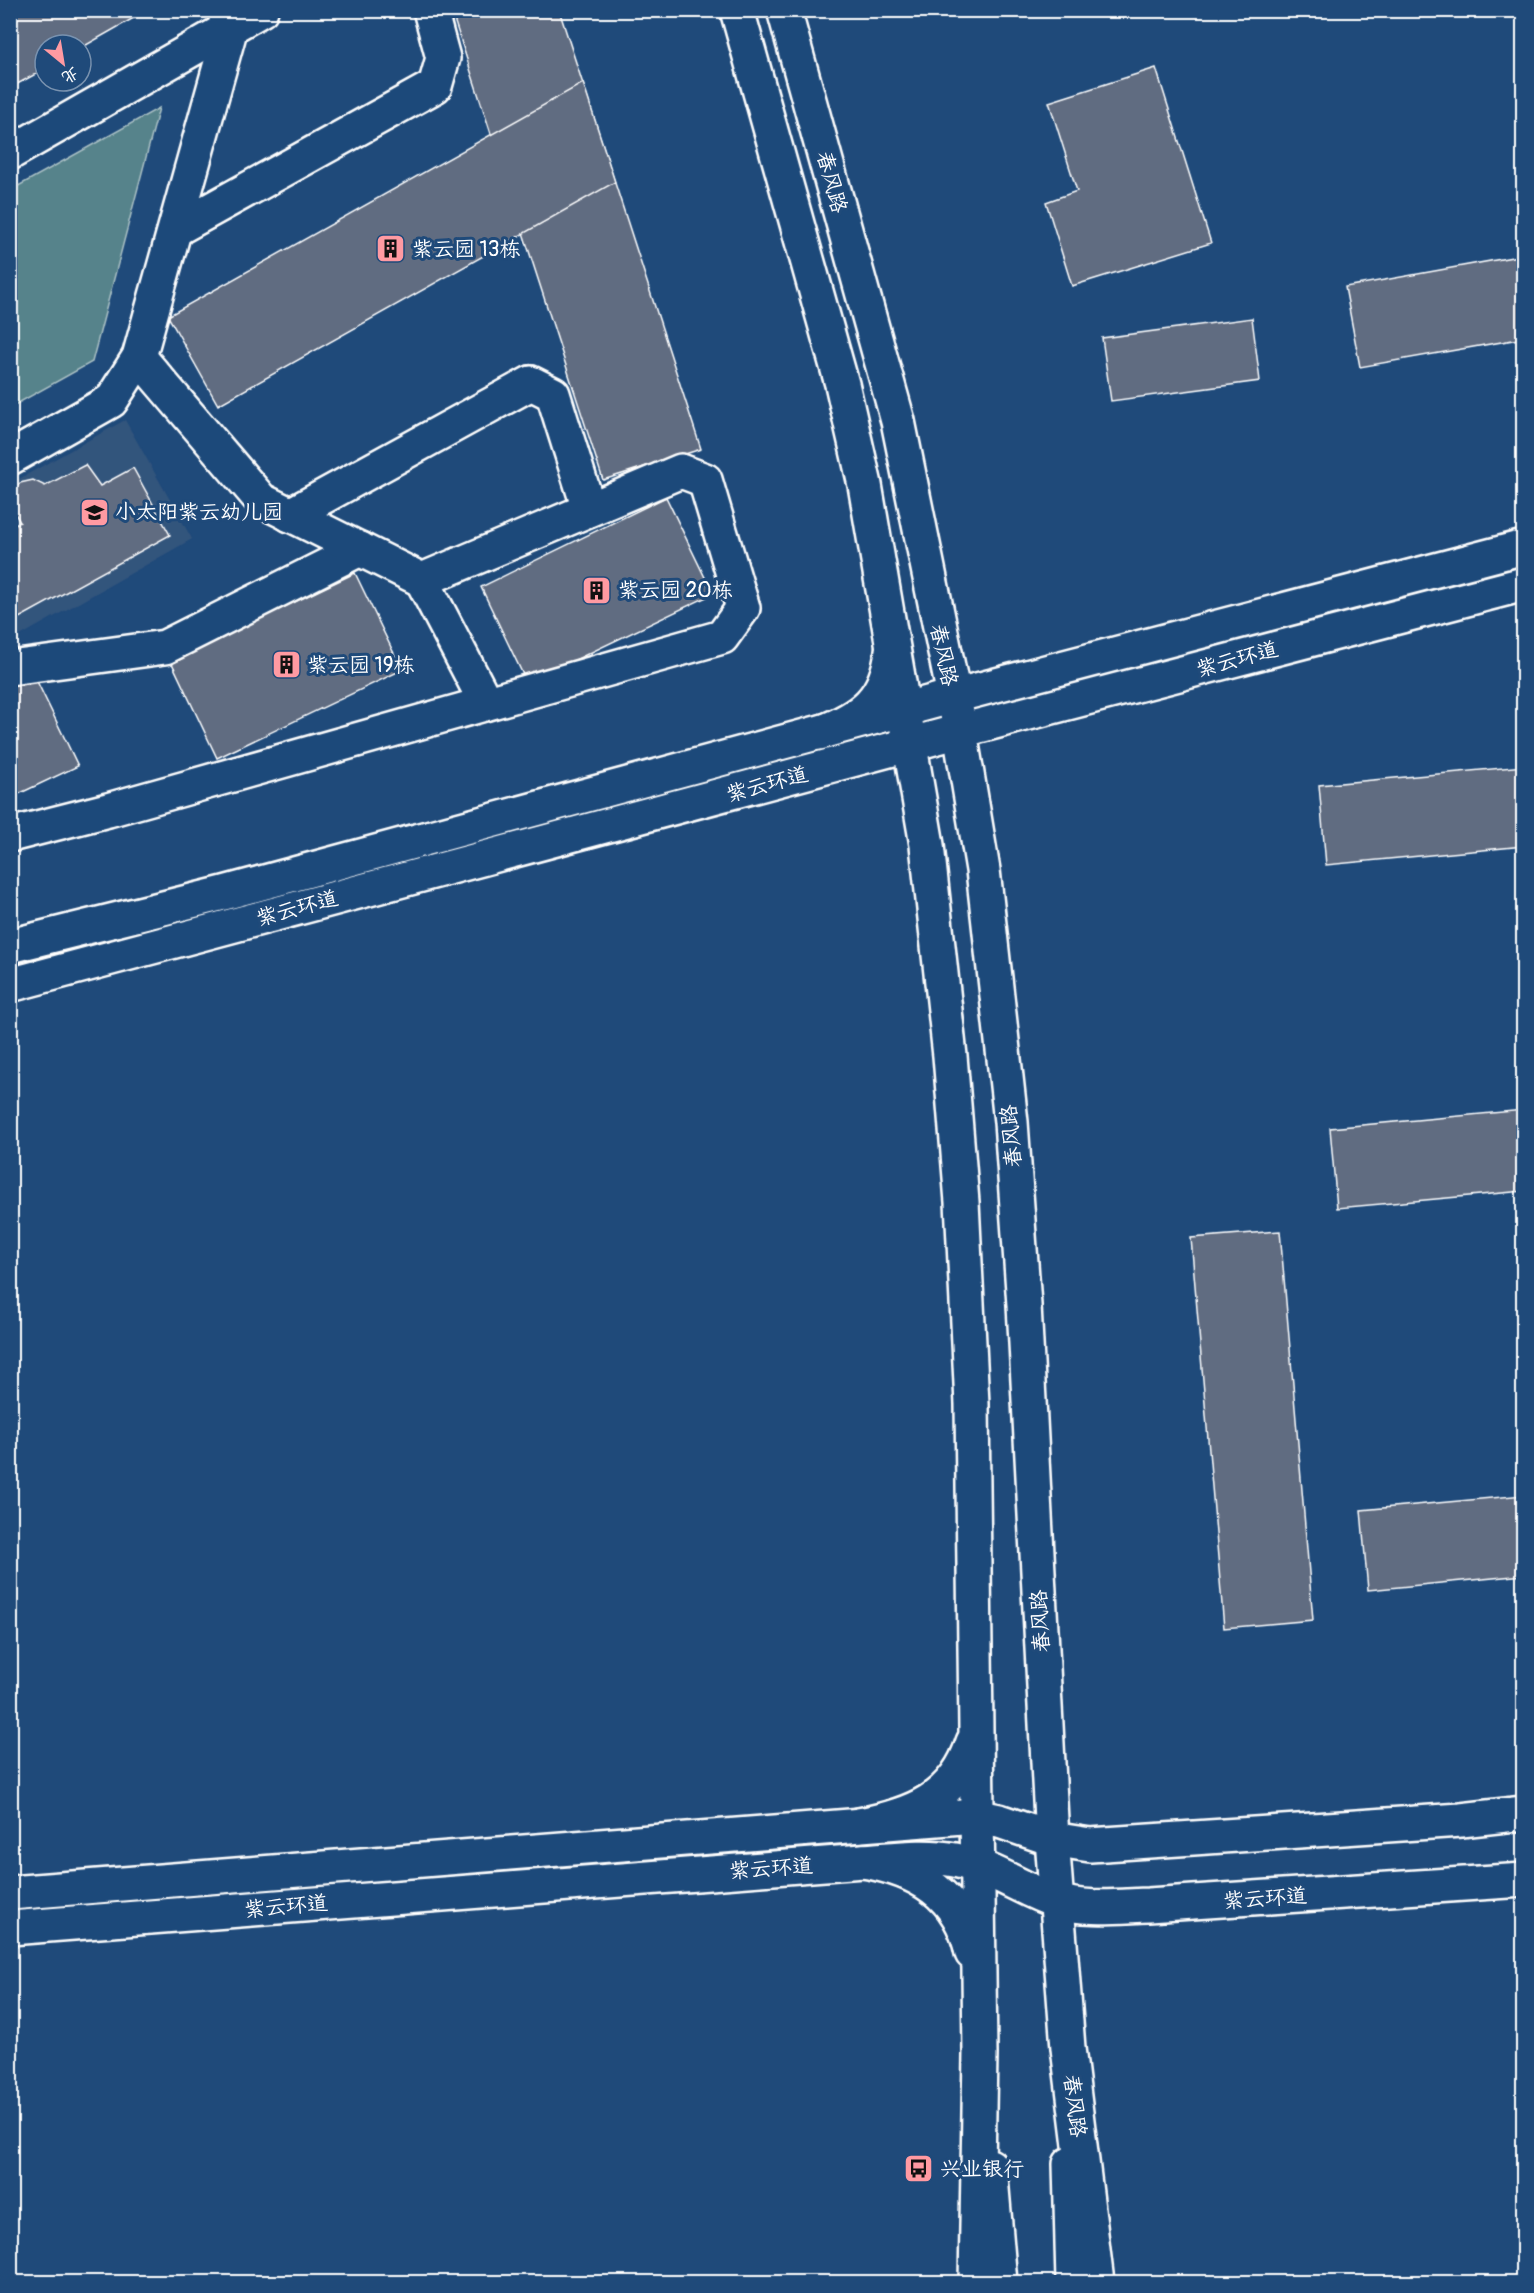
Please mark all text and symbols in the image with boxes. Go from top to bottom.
north arrow [33,33,93,93]
text: 北 [58,62,82,88]
street label: 春风路 [810,148,853,216]
building icon: 紫云园 13栋 [375,233,407,265]
place label: 紫云园 13栋 [412,236,521,263]
school or university icon: 小太阳紫云幼儿园 [78,496,110,528]
place label: 小太阳紫云幼儿园 [115,499,283,526]
building icon: 紫云园 20栋 [581,574,613,606]
place label: 紫云园 20栋 [618,577,733,604]
street label: 春风路 [924,621,963,689]
street label: 紫云环道 [1193,636,1281,683]
building icon: 紫云园 19栋 [270,649,302,681]
place label: 紫云园 19栋 [307,652,415,679]
street label: 紫云环道 [723,761,811,808]
street label: 紫云环道 [253,885,341,932]
street label: 春风路 [995,1103,1028,1169]
street label: 春风路 [1025,1589,1056,1653]
street label: 紫云环道 [728,1852,814,1885]
street label: 紫云环道 [1222,1882,1308,1915]
street label: 紫云环道 [243,1889,329,1924]
street label: 春风路 [1057,2073,1092,2139]
bus stop icon: 兴业银行 [903,2153,935,2185]
place label: 兴业银行 [940,2156,1024,2183]

